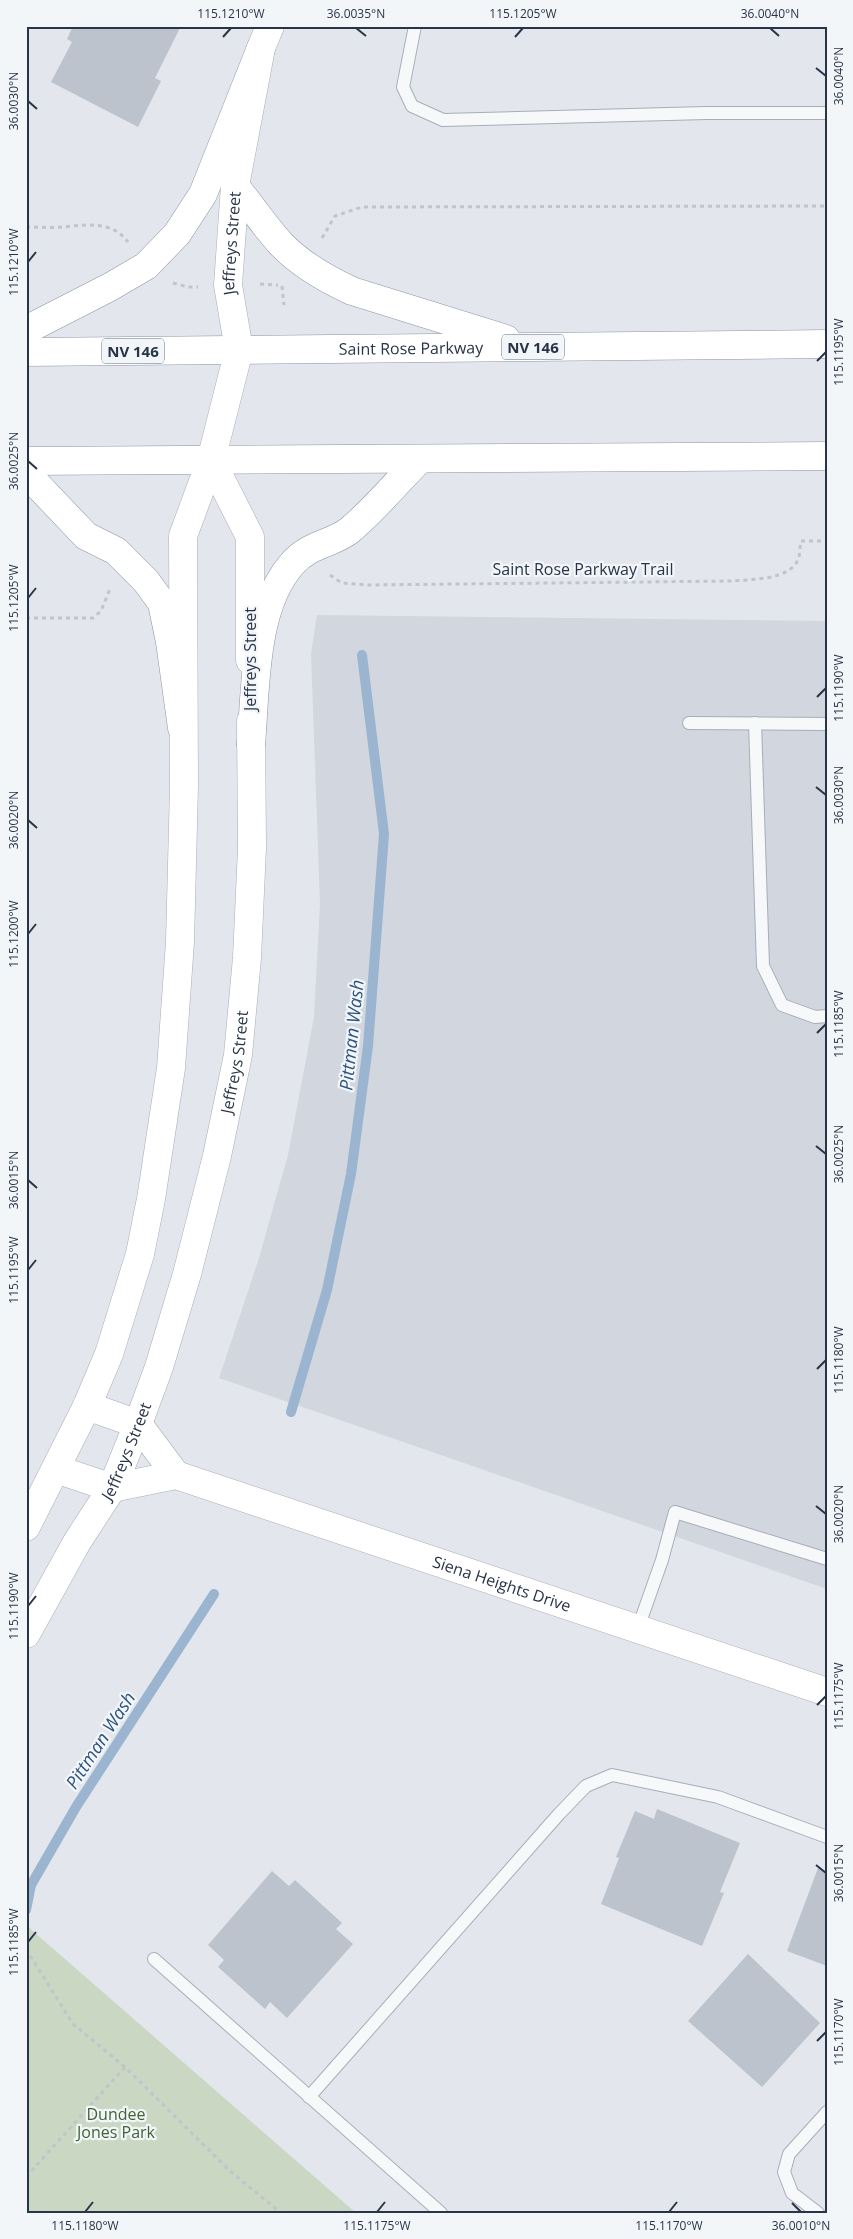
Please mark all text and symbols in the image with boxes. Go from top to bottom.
text: 115.1210°W [197,5,265,22]
text: 36.0035°N [327,5,385,22]
text: 115.1205°W [489,5,557,22]
text: 36.0040°N [741,5,799,22]
text: 36.0040°N [830,47,847,105]
text: 36.0030°N [5,72,22,130]
street label: Jeffreys Street [217,190,246,299]
text: 115.1210°W [5,228,22,296]
text: 115.1195°W [830,318,847,386]
road number: NV 146 [502,334,564,360]
street label: Saint Rose Parkway [339,336,484,360]
road number: NV 146 [102,338,164,364]
text: 36.0025°N [5,432,22,490]
street label: Saint Rose Parkway Trail [493,558,673,580]
text: 115.1205°W [5,564,22,632]
street label: Jeffreys Street [239,607,261,713]
text: 115.1190°W [830,654,847,722]
text: 36.0030°N [830,766,847,824]
text: 36.0020°N [5,791,22,849]
text: 115.1200°W [5,900,22,968]
water label: Pittman Wash [333,978,369,1092]
text: 115.1185°W [830,990,847,1058]
street label: Jeffreys Street [215,1009,253,1117]
text: 36.0025°N [830,1125,847,1183]
text: 36.0015°N [5,1151,22,1209]
text: 115.1195°W [5,1236,22,1304]
text: 115.1180°W [830,1326,847,1394]
street label: Jeffreys Street [95,1399,156,1506]
text: 36.0020°N [830,1485,847,1543]
street label: Siena Heights Drive [430,1550,574,1617]
text: 115.1190°W [5,1572,22,1640]
text: 115.1175°W [830,1662,847,1730]
water label: Pittman Wash [60,1687,140,1793]
text: 36.0015°N [830,1844,847,1902]
text: 115.1185°W [5,1908,22,1976]
text: 115.1170°W [830,1998,847,2066]
park label: Dundee Jones Park [75,2103,156,2143]
text: 115.1180°W [51,2217,119,2234]
text: 115.1175°W [343,2217,411,2234]
text: 115.1170°W [635,2217,703,2234]
text: 36.0010°N [772,2217,830,2234]

